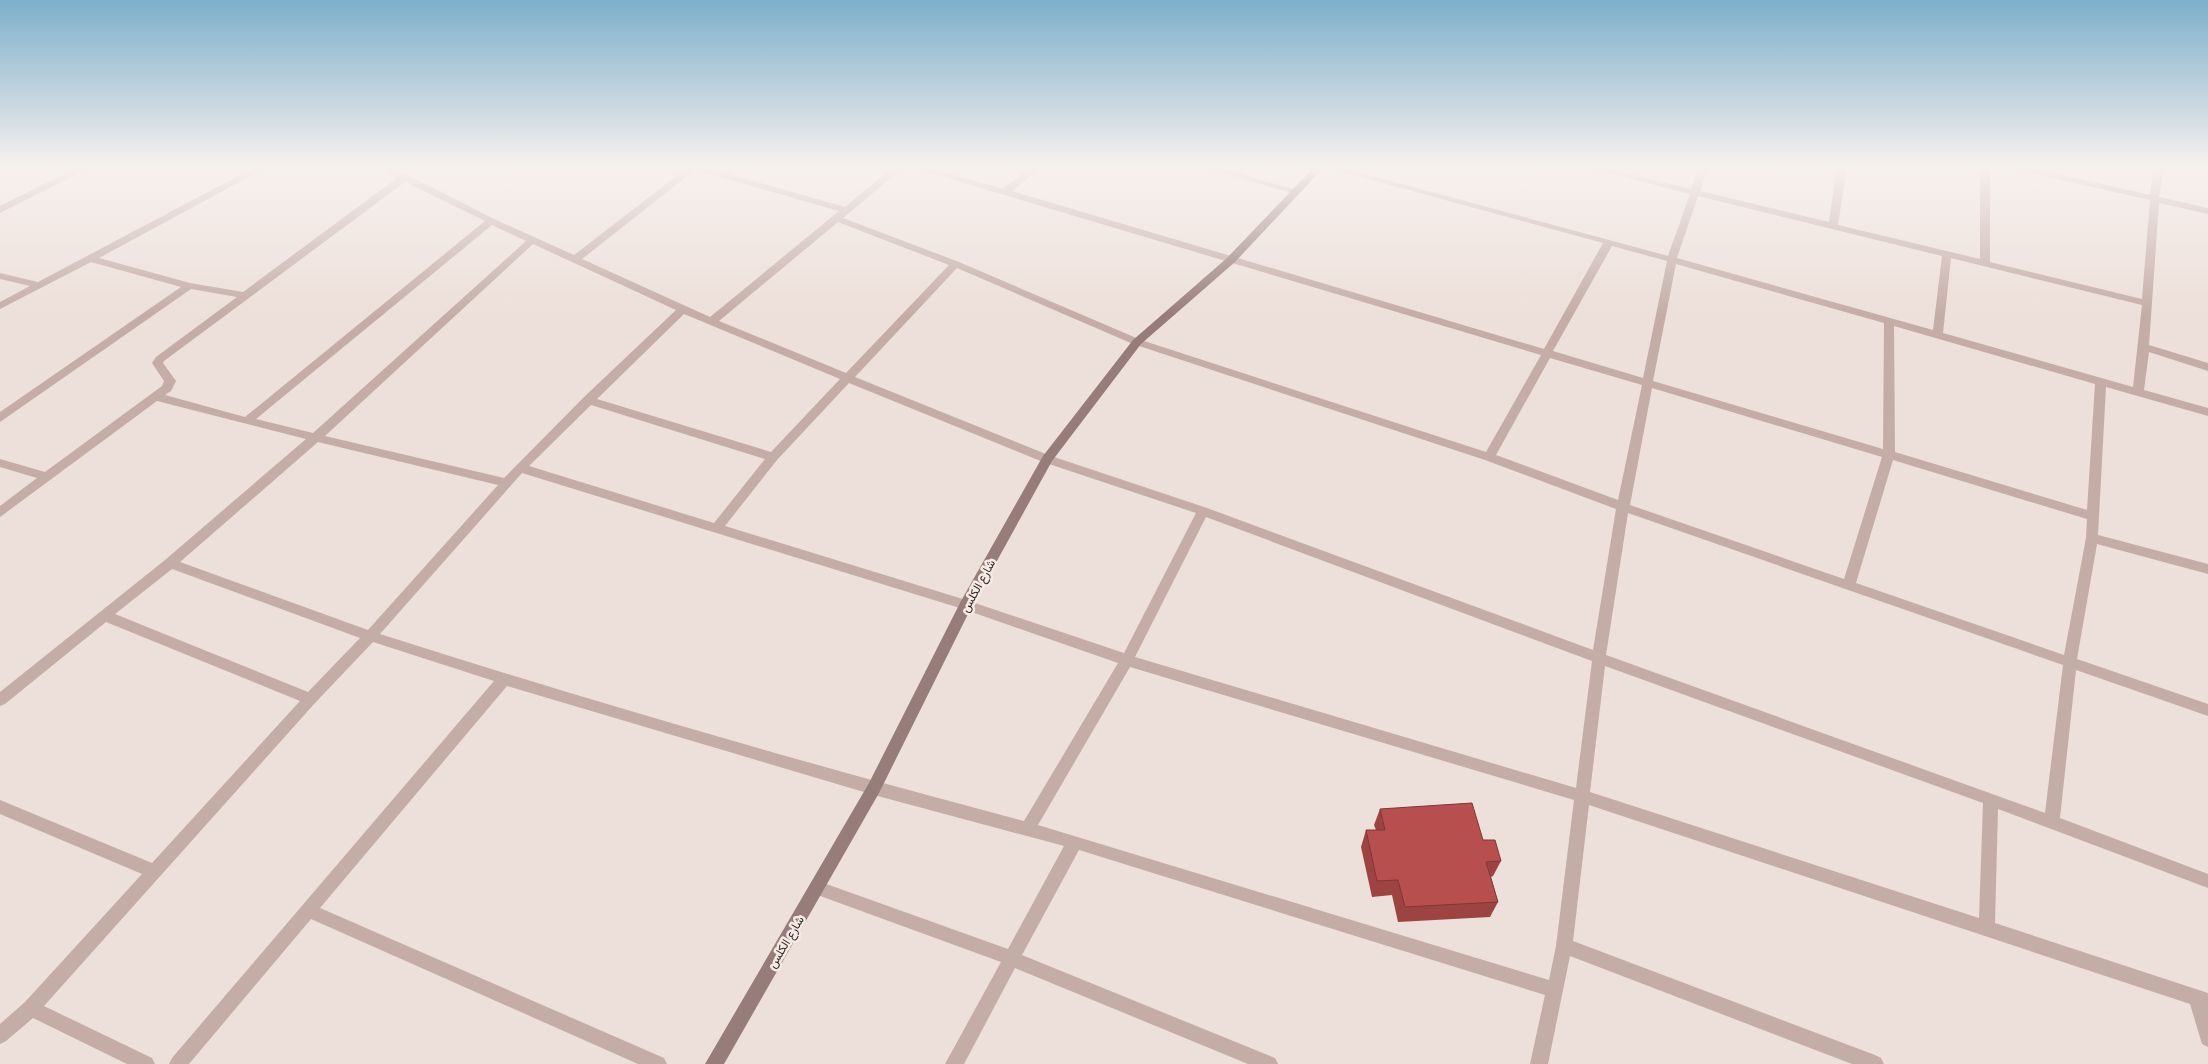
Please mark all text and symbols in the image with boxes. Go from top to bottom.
street label: شارع الكلس [958,557,1000,616]
street label: شارع الكلس [765,914,809,971]

